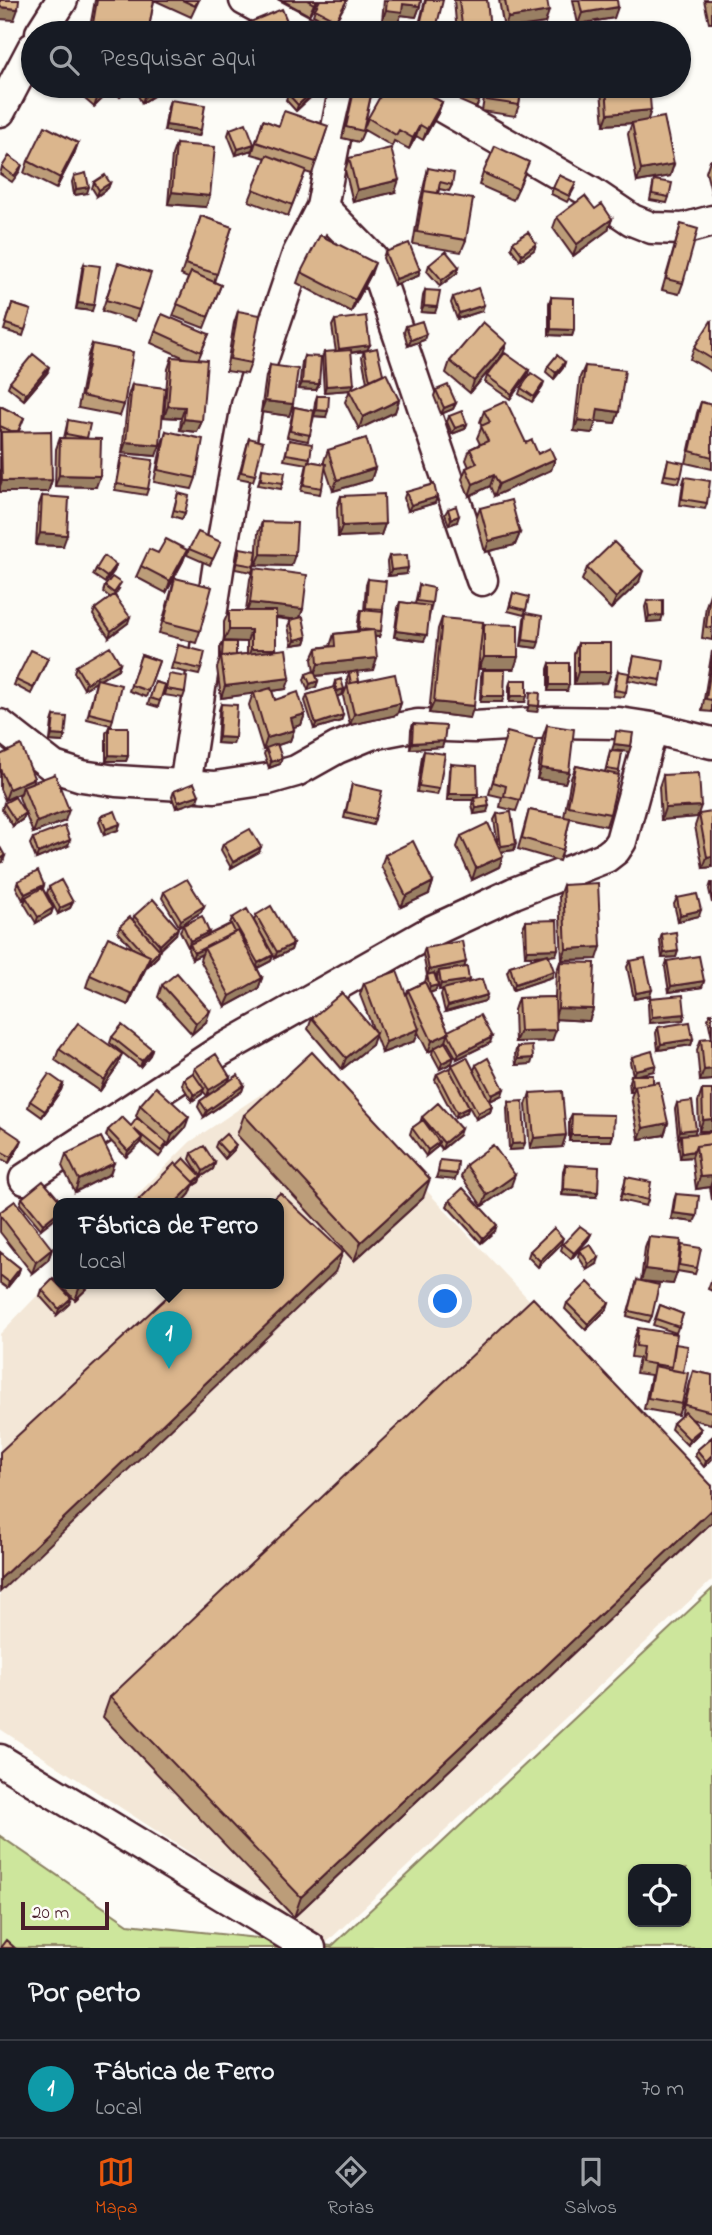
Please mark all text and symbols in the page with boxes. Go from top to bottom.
search box [21,21,691,98]
icon: search [45,41,83,79]
text: Pesquisar aqui [101,41,256,79]
popup [53,1198,284,1289]
text: Fábrica de Ferro [79,1208,258,1246]
text: Local [79,1246,126,1279]
your location [428,1284,462,1318]
pin: 1 [146,1311,192,1369]
map controls [628,1864,691,1927]
button: locate [628,1864,691,1927]
scale bar [21,1899,108,1931]
text: 20 m [32,1900,69,1927]
text: Por perto [28,1972,141,2016]
text: Fábrica de Ferro [95,2054,274,2092]
text: 1 [47,2073,55,2106]
text: 70 m [641,2073,684,2106]
text: Local [95,2092,142,2125]
tab: Mapa [95,2153,137,2222]
tab: Rotas [328,2153,374,2222]
tab: Salvos [564,2153,617,2222]

